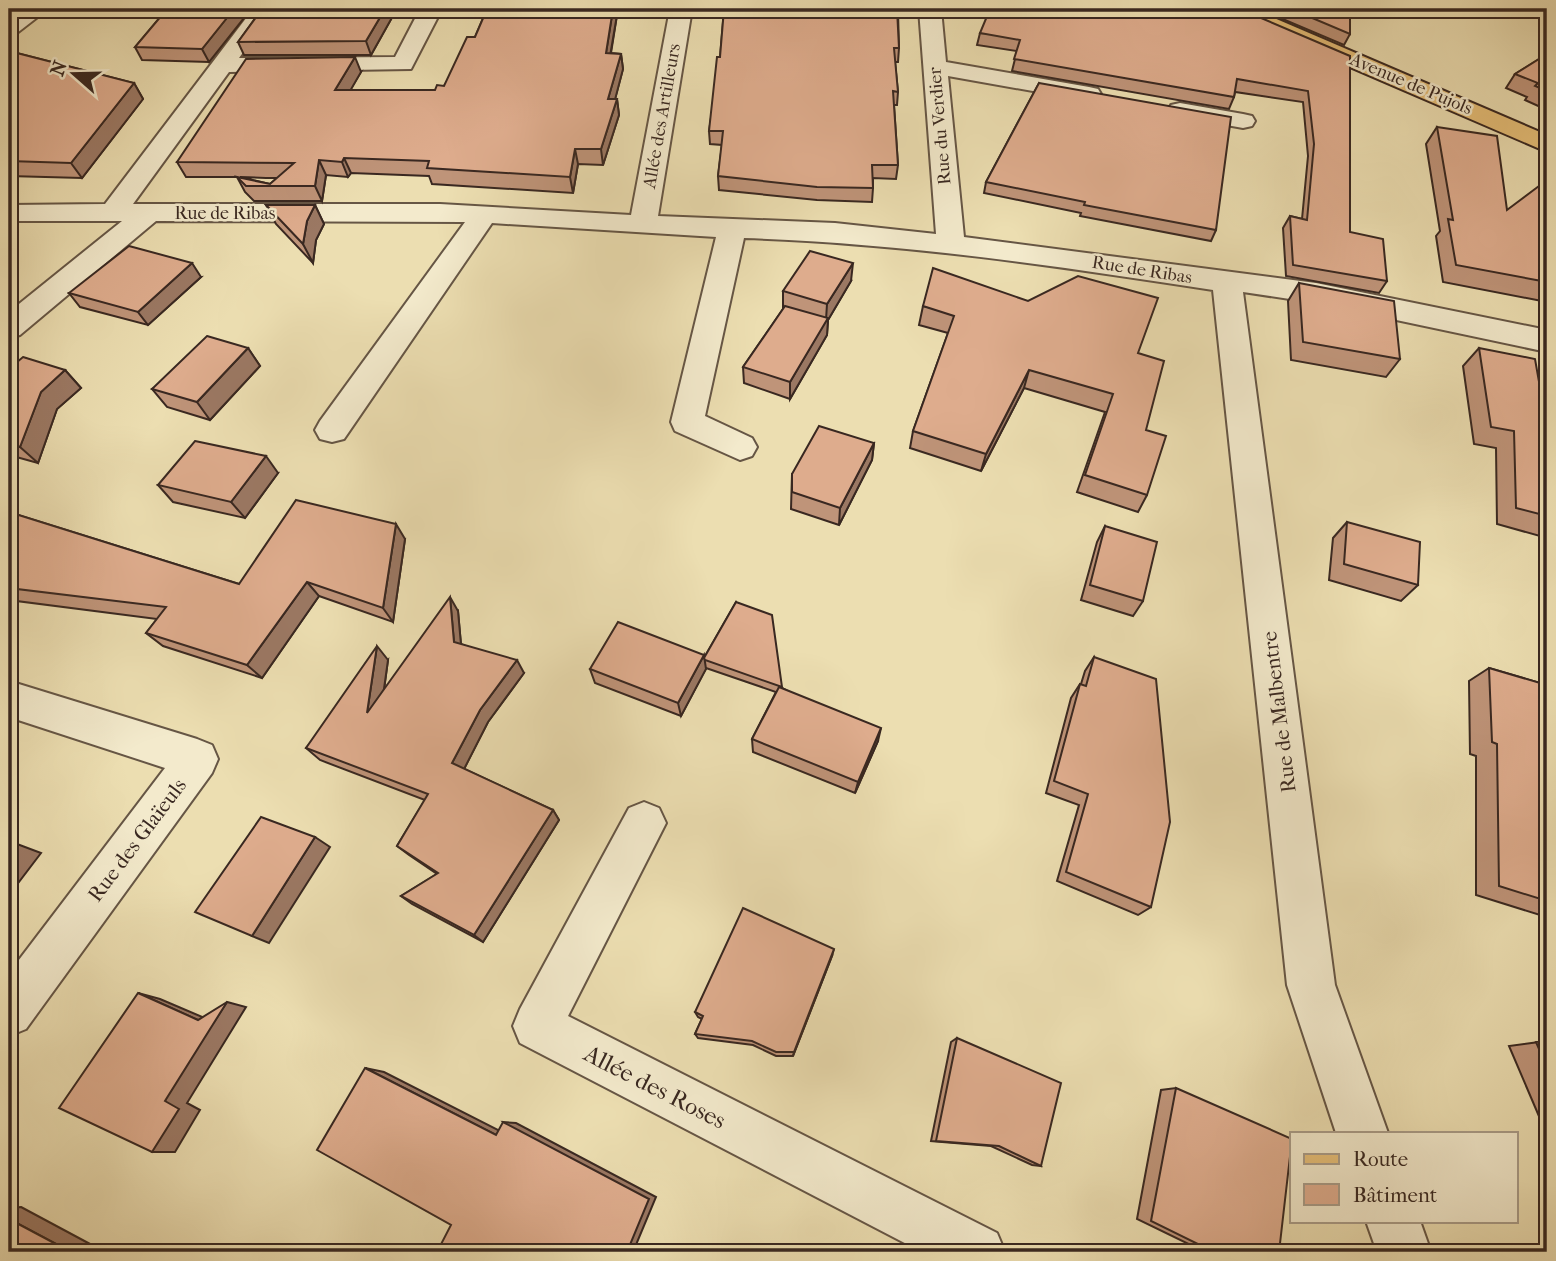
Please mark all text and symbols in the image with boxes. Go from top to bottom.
north arrow [38,38,108,108]
street label: Allée des Artilleurs [639,42,685,191]
street label: Avenue de Pujols [1346,48,1476,119]
text: N [46,57,72,79]
street label: Rue du Verdier [924,66,956,186]
street label: Rue de Ribas [175,203,276,224]
street label: Rue de Ribas [1091,252,1194,288]
street label: Rue de Malbentre [1257,630,1301,794]
street label: Rue des Glaïeuls [83,774,191,906]
street label: Allée des Roses [579,1039,731,1135]
legend [1290,1132,1518,1222]
text: Route [1353,1147,1408,1171]
text: Bâtiment [1353,1183,1438,1207]

